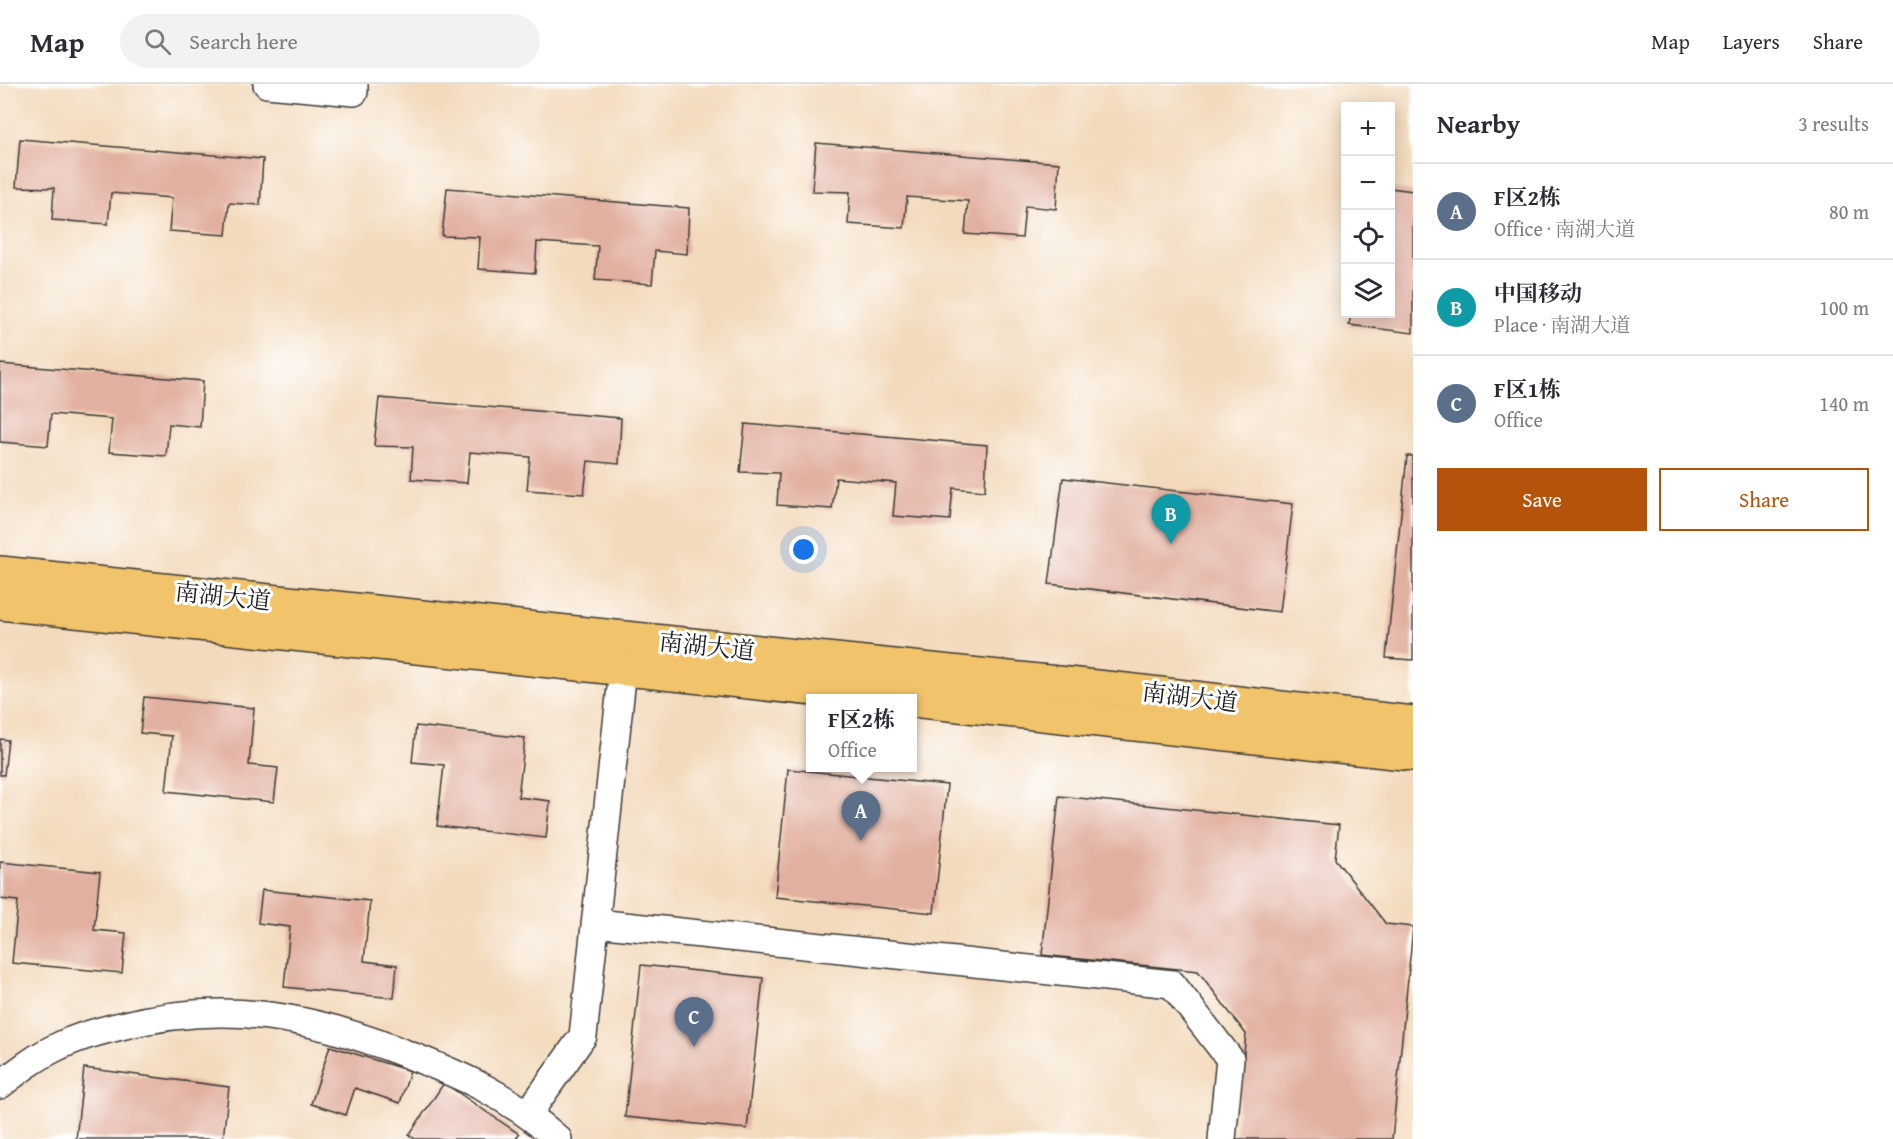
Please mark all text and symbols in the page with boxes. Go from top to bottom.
search box [120,14,540,68]
text: Map [30,21,84,62]
icon: search [141,25,174,58]
text: Search here [189,25,298,57]
text: Map [1651,26,1690,57]
text: Layers [1723,26,1780,57]
text: Share [1813,26,1863,57]
map controls [1341,102,1395,318]
button: + [1341,102,1395,156]
text: Nearby [1437,104,1520,143]
text: 3 results [1798,109,1869,138]
button: − [1341,156,1395,210]
text: F区2栋 [1494,181,1561,213]
text: A [1450,197,1463,226]
text: 80 m [1829,197,1869,226]
button: locate [1341,210,1395,264]
text: Office · 南湖大道 [1494,214,1635,243]
button: layers [1341,264,1395,318]
text: 中国移动 [1494,277,1582,309]
text: B [1450,293,1463,322]
text: 100 m [1819,293,1869,322]
text: Place · 南湖大道 [1494,310,1630,339]
text: F区1栋 [1494,373,1561,405]
text: C [1451,389,1462,418]
text: 140 m [1819,389,1869,418]
text: Office [1494,405,1543,434]
button: Save [1437,468,1647,531]
button: Share [1659,468,1869,531]
pin: B [1152,494,1190,544]
your location [789,535,818,564]
street label: 南湖大道 [173,574,273,618]
street label: 南湖大道 [657,624,757,668]
street label: 南湖大道 [1140,674,1240,720]
popup [806,694,917,772]
text: F区2栋 [828,703,895,735]
text: Office [828,735,877,764]
pin: A [842,792,880,841]
pin: C [674,998,714,1047]

